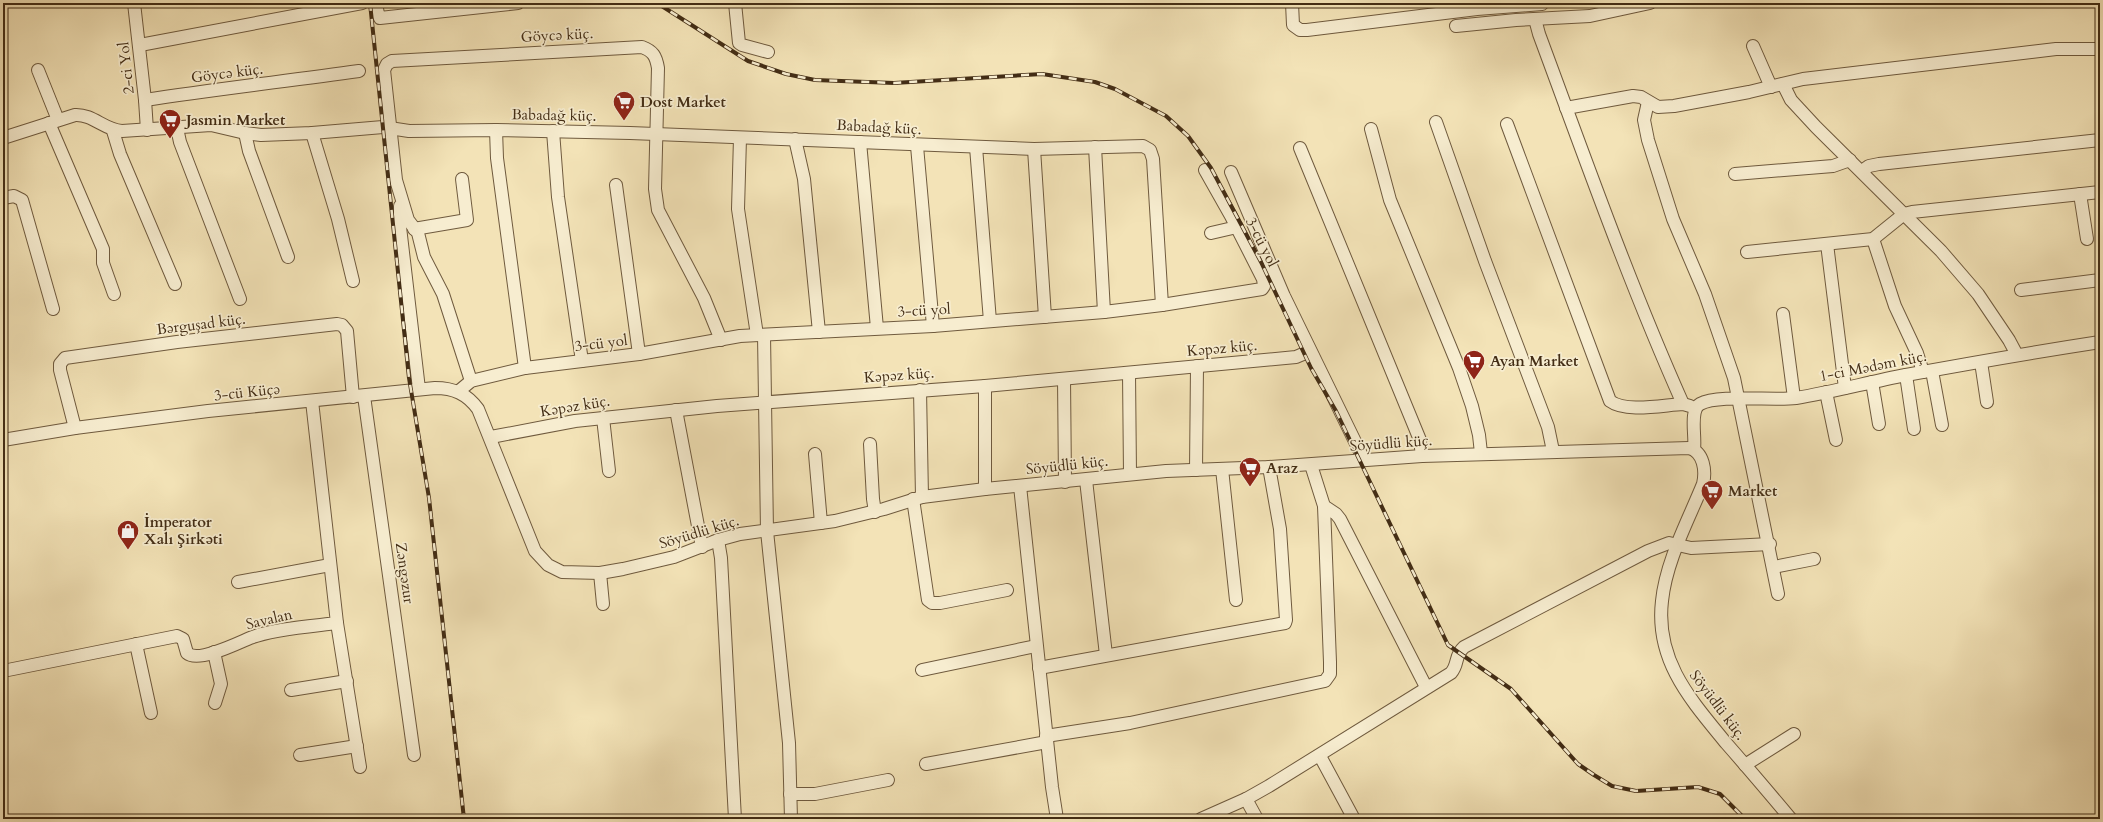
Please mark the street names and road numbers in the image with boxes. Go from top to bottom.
street label: Göycə küç. [520,23,594,47]
street label: 2-ci Yol [113,41,139,95]
street label: Göycə küç. [190,59,264,87]
street label: Babadağ küç. [511,104,597,126]
street label: Babadağ küç. [836,115,922,139]
street label: 3-cü yol [1241,214,1283,270]
street label: 3-cü yol [897,299,951,321]
street label: Bərguşad küç. [155,309,247,339]
street label: 3-cü yol [573,330,629,356]
street label: Kəpəz küç. [1186,335,1258,361]
street label: 1-ci Mədəm küç. [1818,346,1928,386]
street label: Kəpəz küç. [863,363,935,387]
street label: 3-cü Küçə [213,379,281,405]
street label: Kəpəz küç. [539,391,611,421]
street label: Söyüdlü küç. [1349,430,1433,456]
street label: Söyüdlü küç. [1025,451,1109,479]
street label: Söyüdlü küç. [657,510,741,554]
street label: Zəngəzur [391,541,419,605]
street label: Savalan [244,604,295,634]
street label: Söyüdlü küç. [1685,666,1751,744]

